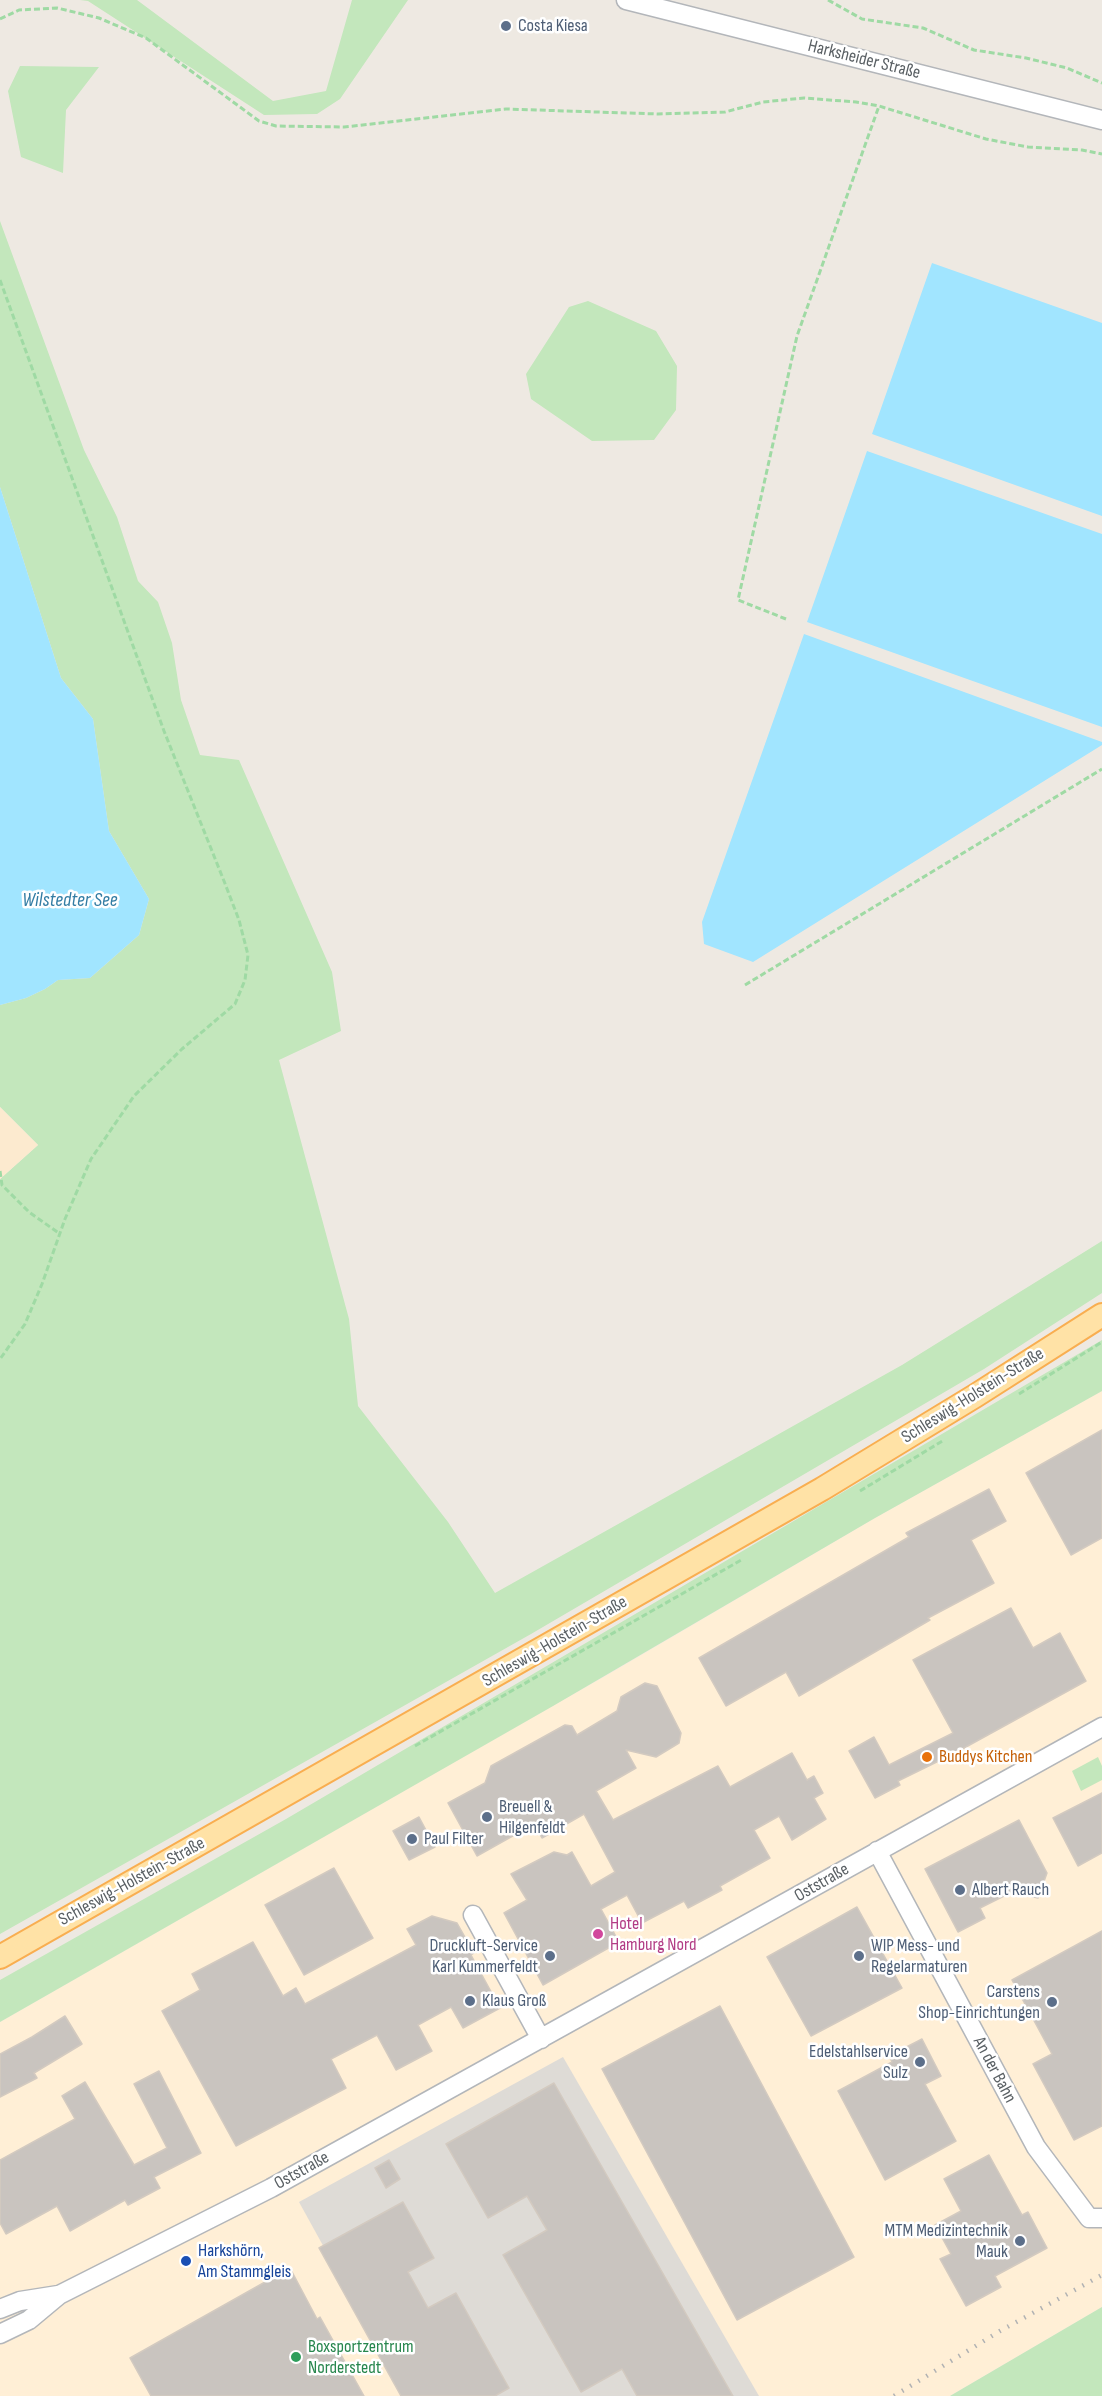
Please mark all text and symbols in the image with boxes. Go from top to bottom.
place label: Costa Kiesa [518,15,588,37]
marker: Costa Kiesa [499,19,513,33]
street label: Harksheider Straße [806,36,922,84]
water label: Wilstedter See [22,889,118,913]
street label: Schleswig-Holstein-Straße [898,1343,1048,1449]
street label: Schleswig-Holstein-Straße [479,1592,631,1692]
place label: Buddys Kitchen [939,1746,1033,1768]
marker: Buddys Kitchen [920,1750,934,1764]
place label: Breuell & Hilgenfeldt [499,1796,565,1838]
marker: Breuell & Hilgenfeldt [480,1810,494,1824]
place label: Paul Filter [424,1828,484,1850]
marker: Paul Filter [405,1832,419,1846]
street label: Schleswig-Holstein-Straße [55,1833,209,1931]
street label: Oststraße [791,1859,853,1907]
place label: Albert Rauch [972,1879,1049,1901]
marker: Albert Rauch [953,1883,967,1897]
place label: Hotel Hamburg Nord [610,1913,696,1956]
marker: Hotel Hamburg Nord [591,1927,605,1941]
place label: Druckluft-Service Karl Kummerfeldt [429,1935,538,1978]
place label: WIP Mess- und Regelarmaturen [871,1935,967,1978]
marker: Druckluft-Service Karl Kummerfeldt [543,1949,557,1963]
marker: WIP Mess- und Regelarmaturen [852,1949,866,1963]
place label: Carstens Shop-Einrichtungen [918,1981,1040,2024]
place label: Klaus Groß [482,1990,546,2012]
marker: Klaus Groß [463,1994,477,2008]
marker: Carstens Shop-Einrichtungen [1045,1995,1059,2009]
street label: An der Bahn [968,2033,1020,2107]
place label: Edelstahlservice Sulz [809,2041,908,2084]
marker: Edelstahlservice Sulz [913,2055,927,2069]
street label: Oststraße [271,2147,333,2195]
place label: MTM Medizintechnik Mauk [885,2220,1008,2262]
marker: MTM Medizintechnik Mauk [1013,2234,1027,2248]
place label: Harkshörn, Am Stammgleis [198,2240,291,2282]
marker: Harkshörn, Am Stammgleis [179,2254,193,2268]
place label: Boxsportzentrum Norderstedt [308,2336,413,2378]
marker: Boxsportzentrum Norderstedt [289,2350,303,2364]

